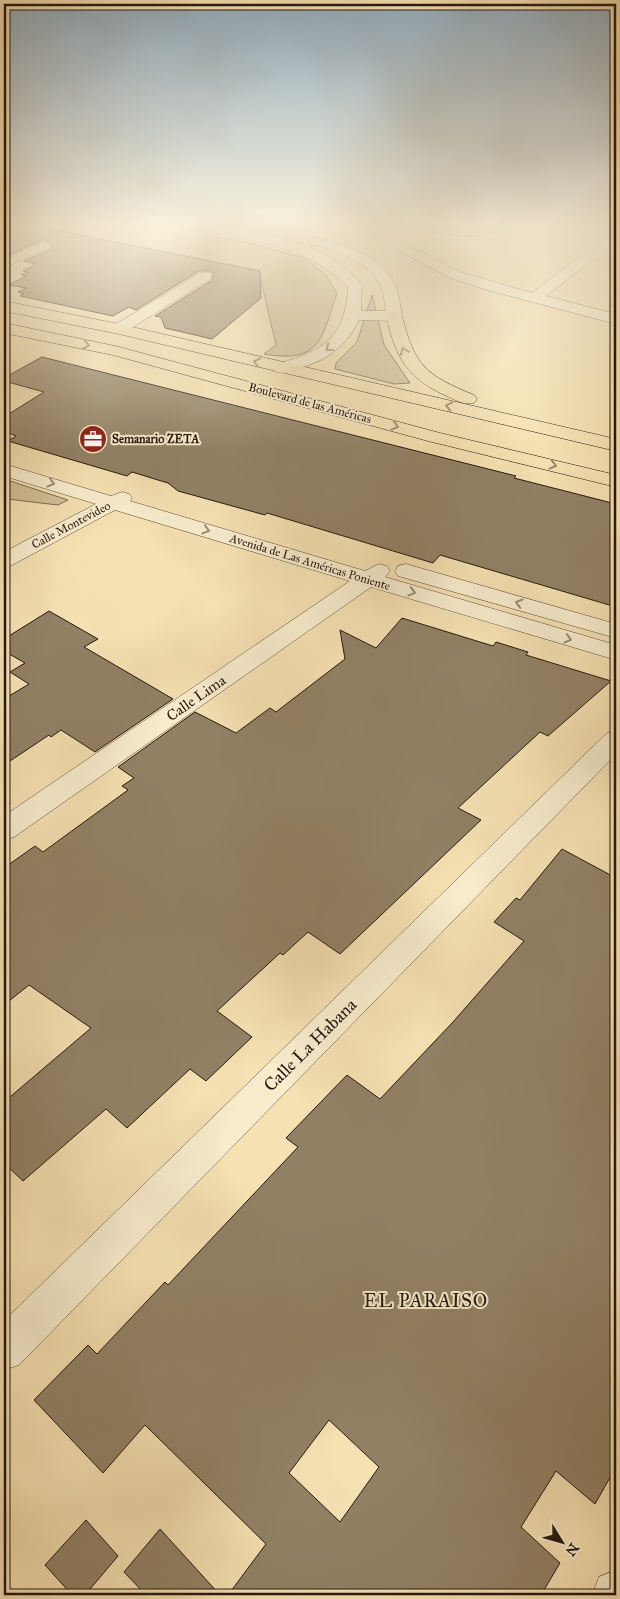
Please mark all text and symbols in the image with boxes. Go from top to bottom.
one-way arrow [81,339,90,350]
one-way arrow [326,343,335,351]
one-way arrow [400,347,410,356]
one-way arrow [252,357,261,368]
street label: Boulevard de las Américas [247,380,373,426]
one-way arrow [445,401,454,412]
one-way arrow [391,421,399,431]
office icon: Semanario ZETA [78,424,108,454]
place label: Semanario ZETA [112,432,200,446]
one-way arrow [548,460,556,470]
one-way arrow [46,478,54,488]
street label: Calle Montevideo [29,498,113,552]
one-way arrow [202,525,210,535]
street label: Avenida de Las Américas Poniente [227,531,392,593]
one-way arrow [407,587,416,597]
one-way arrow [515,599,523,609]
one-way arrow [563,633,571,643]
street label: Calle Lima [163,671,230,725]
street label: Calle La Habana [259,994,361,1096]
district label: EL PARAISO [364,1289,488,1312]
north arrow [538,1516,588,1566]
text: N [562,1540,582,1559]

